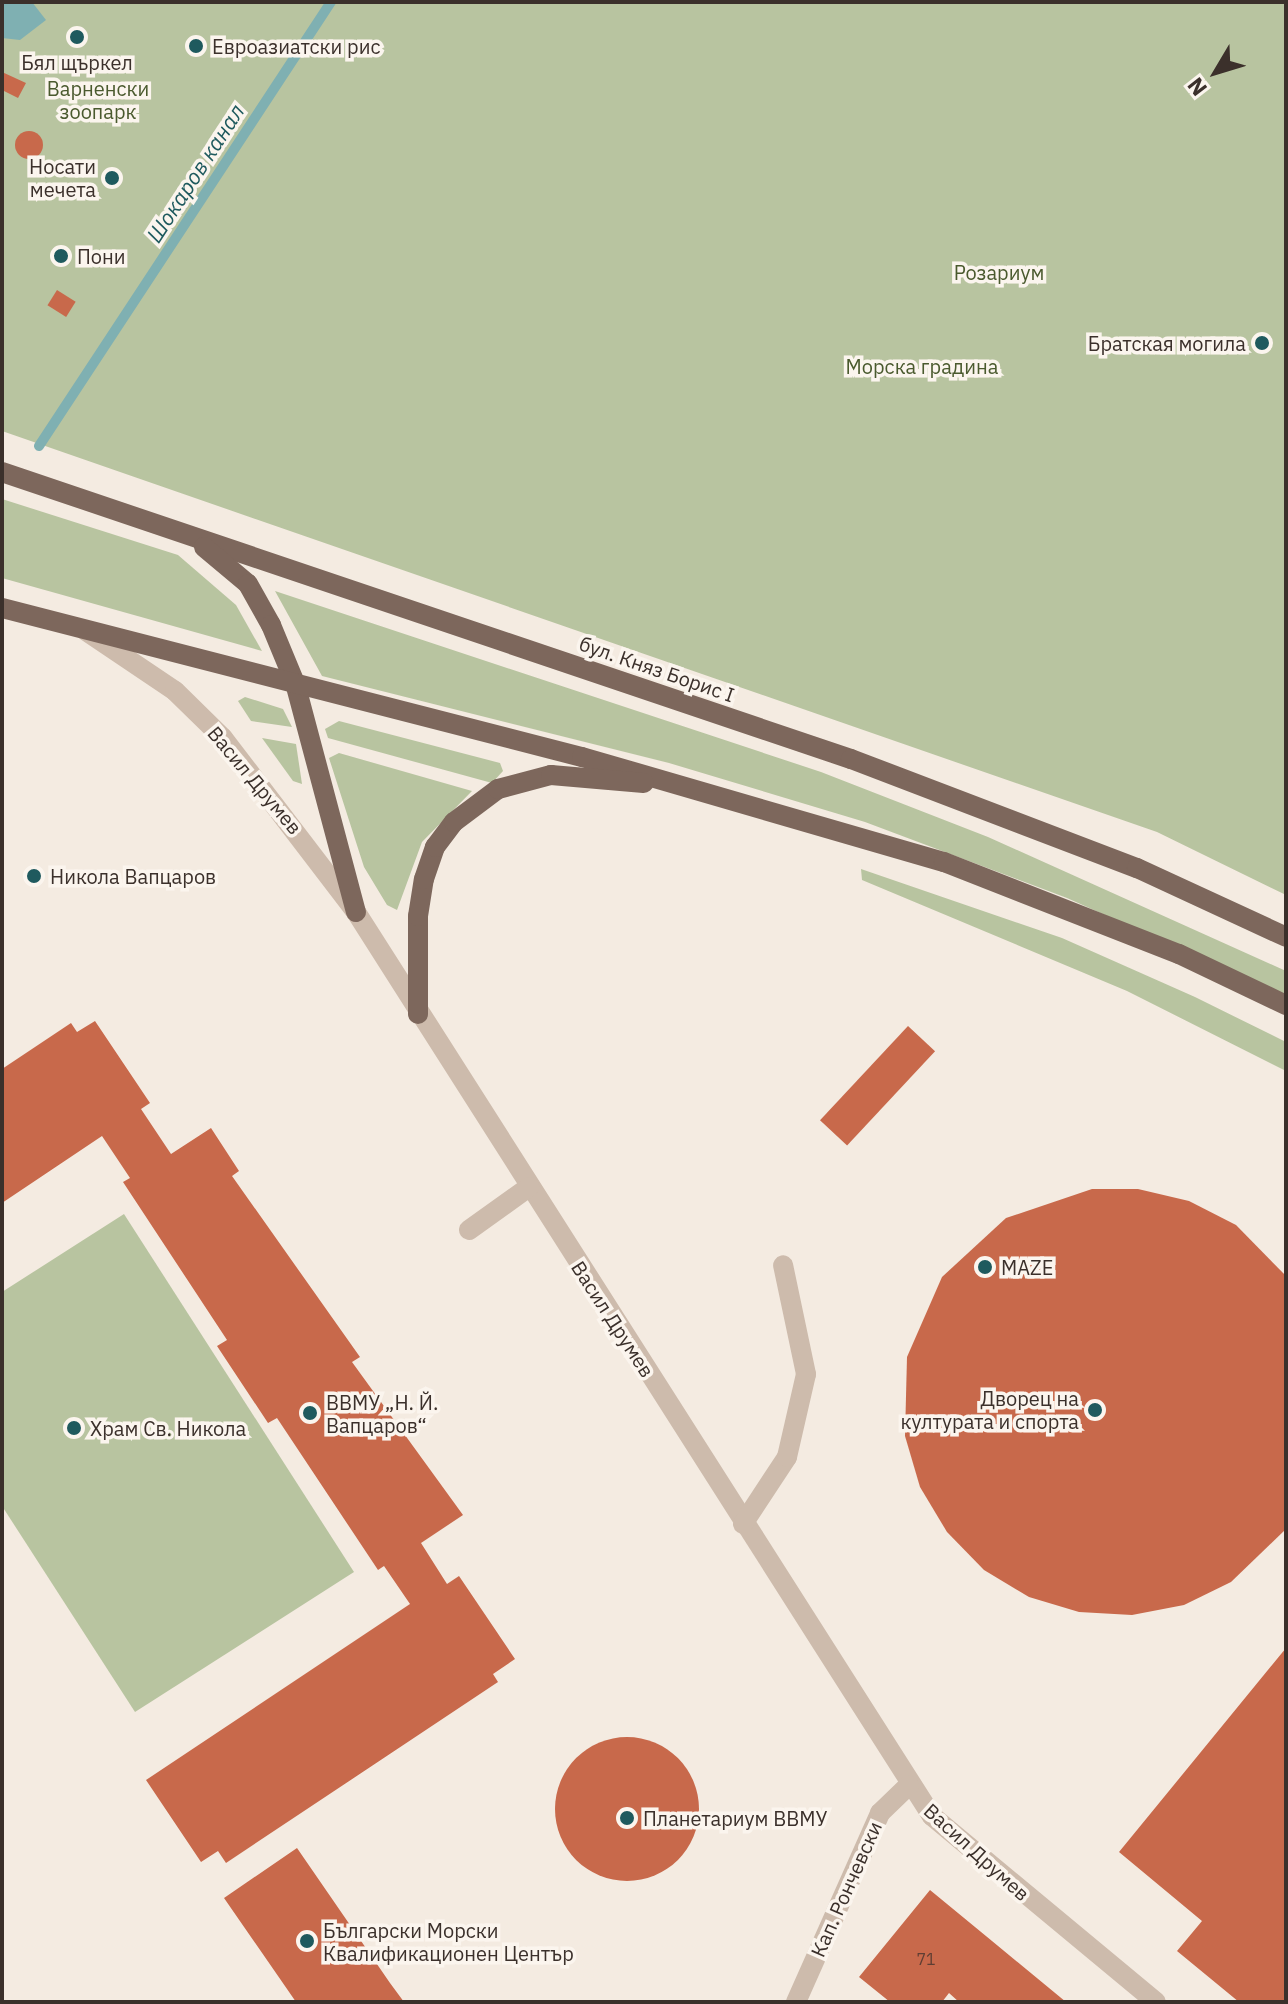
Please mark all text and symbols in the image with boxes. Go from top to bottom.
marker: Бял щъркел [68,28,86,46]
north arrow [1176,32,1256,112]
place label: Евроазиатски рис [212,34,381,58]
marker: Евроазиатски рис [187,37,205,55]
place label: Бял щъркел [21,50,133,74]
text: N [1180,72,1213,102]
park label: Варненски зоопарк [47,77,149,124]
water label: Шокаров канал [140,99,250,247]
place label: Носати мечета [29,154,96,201]
marker: Носати мечета [103,169,121,187]
place label: Пони [77,244,126,268]
marker: Пони [52,247,70,265]
park label: Розариум [954,260,1044,284]
place label: Братская могила [1088,331,1246,355]
marker: Братская могила [1253,334,1271,352]
park label: Морска градина [846,354,998,378]
street label: бул. Княз Борис I [576,631,738,707]
street label: Васил Друмев [203,721,307,839]
place label: Никола Вапцаров [50,864,216,888]
marker: Никола Вапцаров [25,867,43,885]
place label: MAZE [1001,1255,1053,1279]
street label: Васил Друмев [567,1256,659,1382]
marker: MAZE [976,1258,994,1276]
place label: Дворец на културата и спорта [901,1386,1079,1433]
place label: ВВМУ „Н. Й. Вапцаров“ [326,1390,438,1437]
marker: Дворец на културата и спорта [1086,1401,1104,1419]
marker: ВВМУ „Н. Й. Вапцаров“ [301,1404,319,1422]
place label: Храм Св. Никола [90,1416,246,1440]
marker: Храм Св. Никола [65,1419,83,1437]
street label: Васил Друмев [919,1798,1035,1906]
place label: Планетариум ВВМУ [643,1806,827,1830]
marker: Планетариум ВВМУ [618,1809,636,1827]
street label: Кап. Рончевски [805,1818,887,1960]
place label: Български Морски Квалификационен Център [323,1918,574,1965]
marker: Български Морски Квалификационен Център [298,1932,316,1950]
house number: 71 [916,1949,936,1969]

